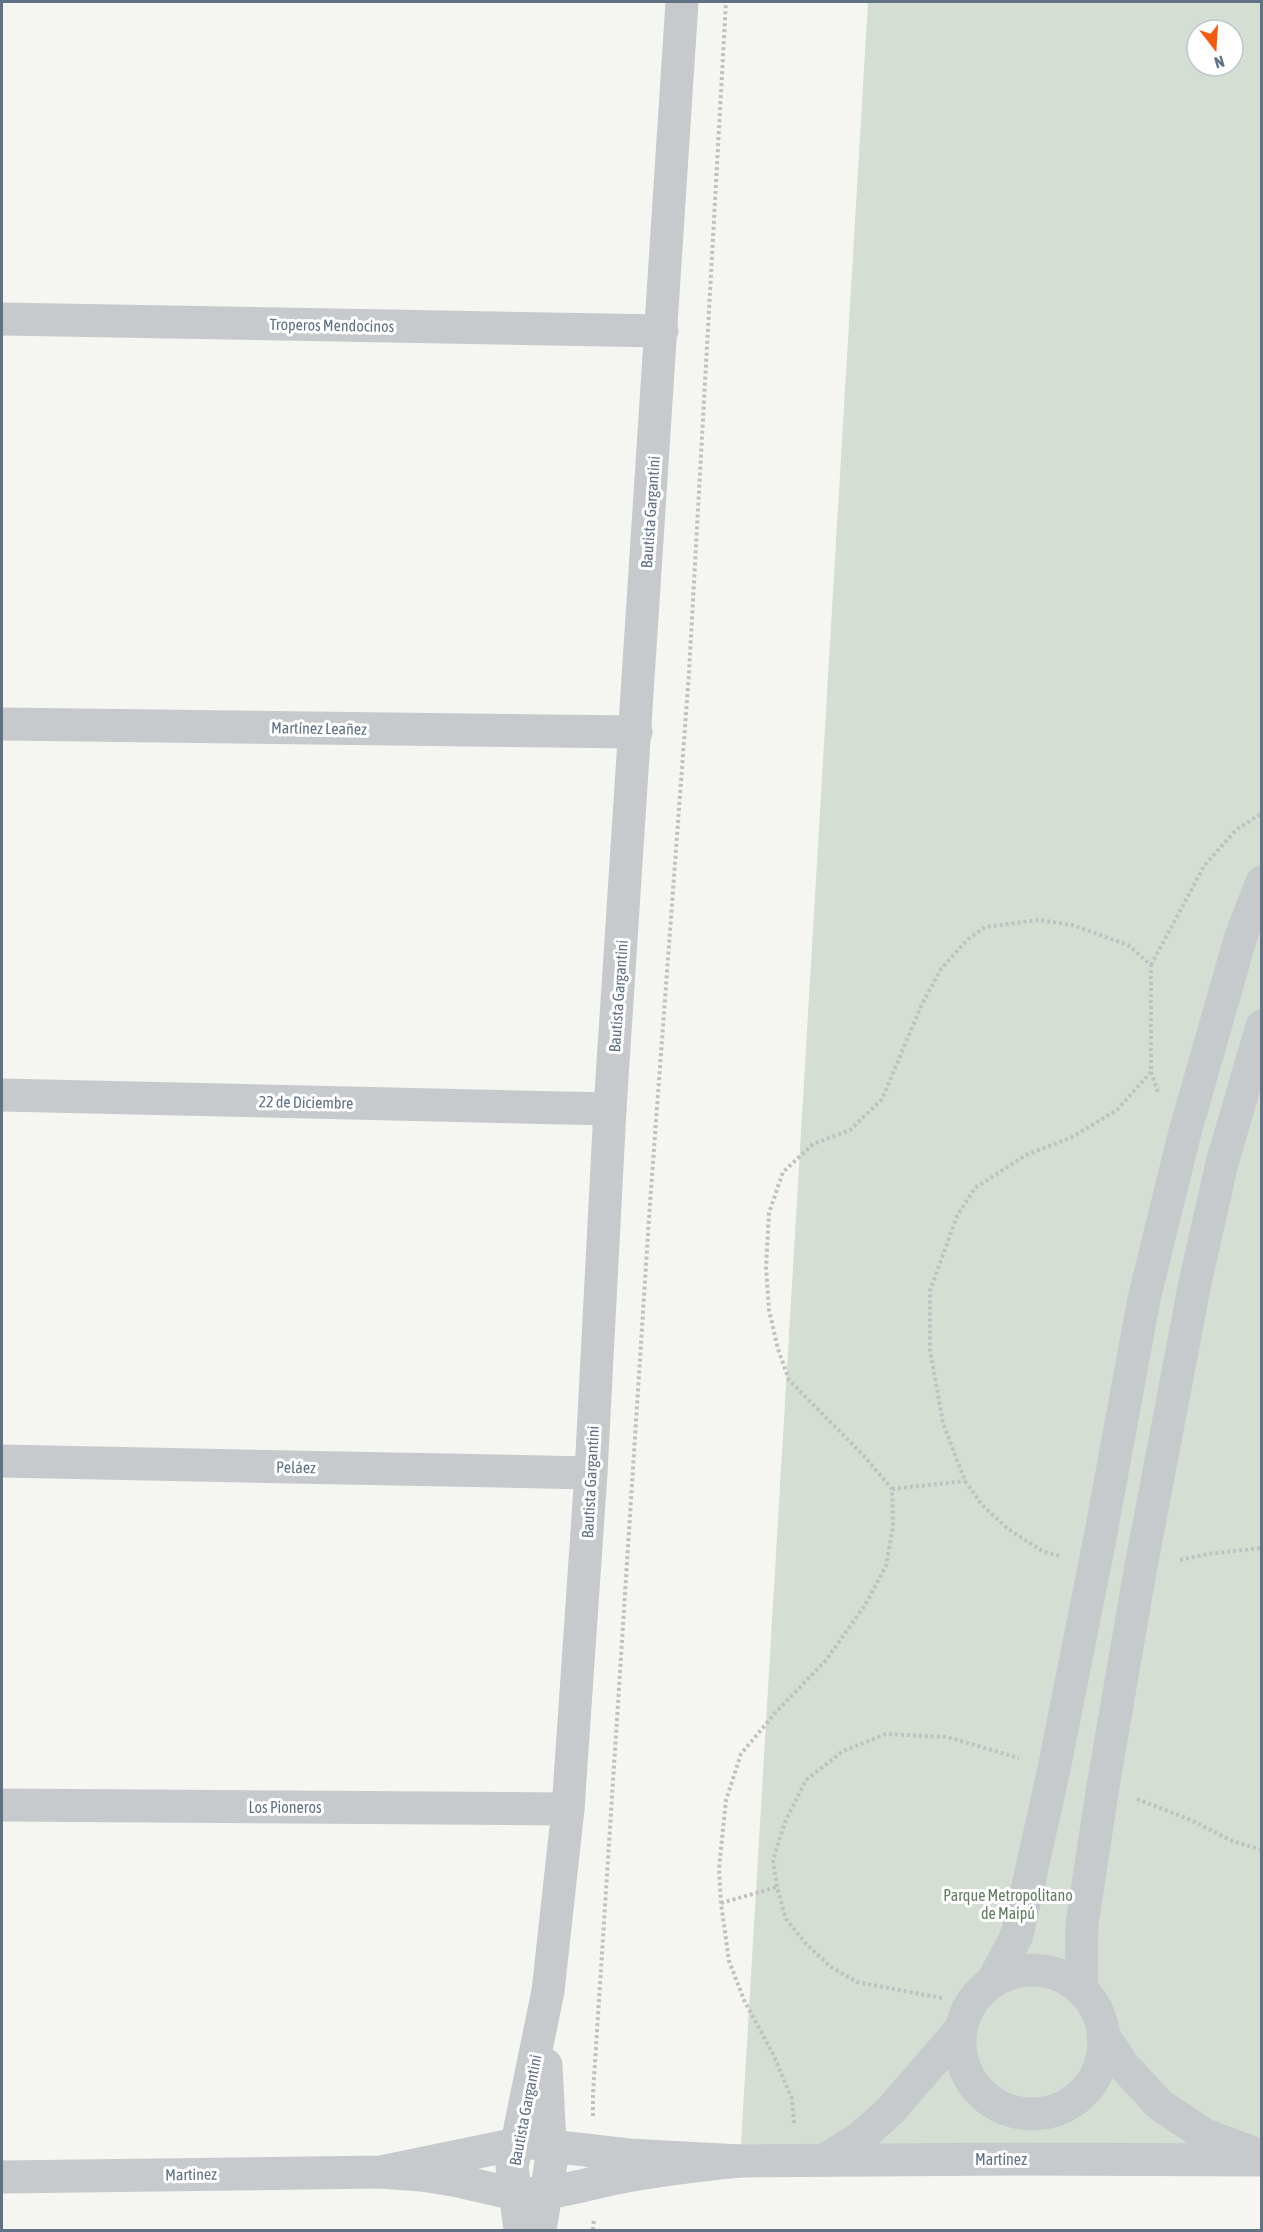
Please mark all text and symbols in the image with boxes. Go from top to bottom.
north arrow [1185,18,1245,78]
text: N [1212,52,1227,72]
street label: Troperos Mendocinos [270,315,395,336]
street label: Bautista Gargantini [637,455,664,569]
street label: Martínez Leañez [271,718,367,738]
street label: Bautista Gargantini [605,939,632,1053]
street label: 22 de Diciembre [258,1092,354,1112]
street label: Bautista Gargantini [578,1425,603,1539]
street label: Peláez [276,1458,316,1476]
street label: Los Pioneros [248,1798,322,1816]
park label: Parque Metropolitano de Maipú [943,1886,1073,1923]
street label: Bautista Gargantini [505,2053,546,2167]
street label: Martinez [975,2150,1027,2168]
street label: Martinez [165,2165,217,2183]

